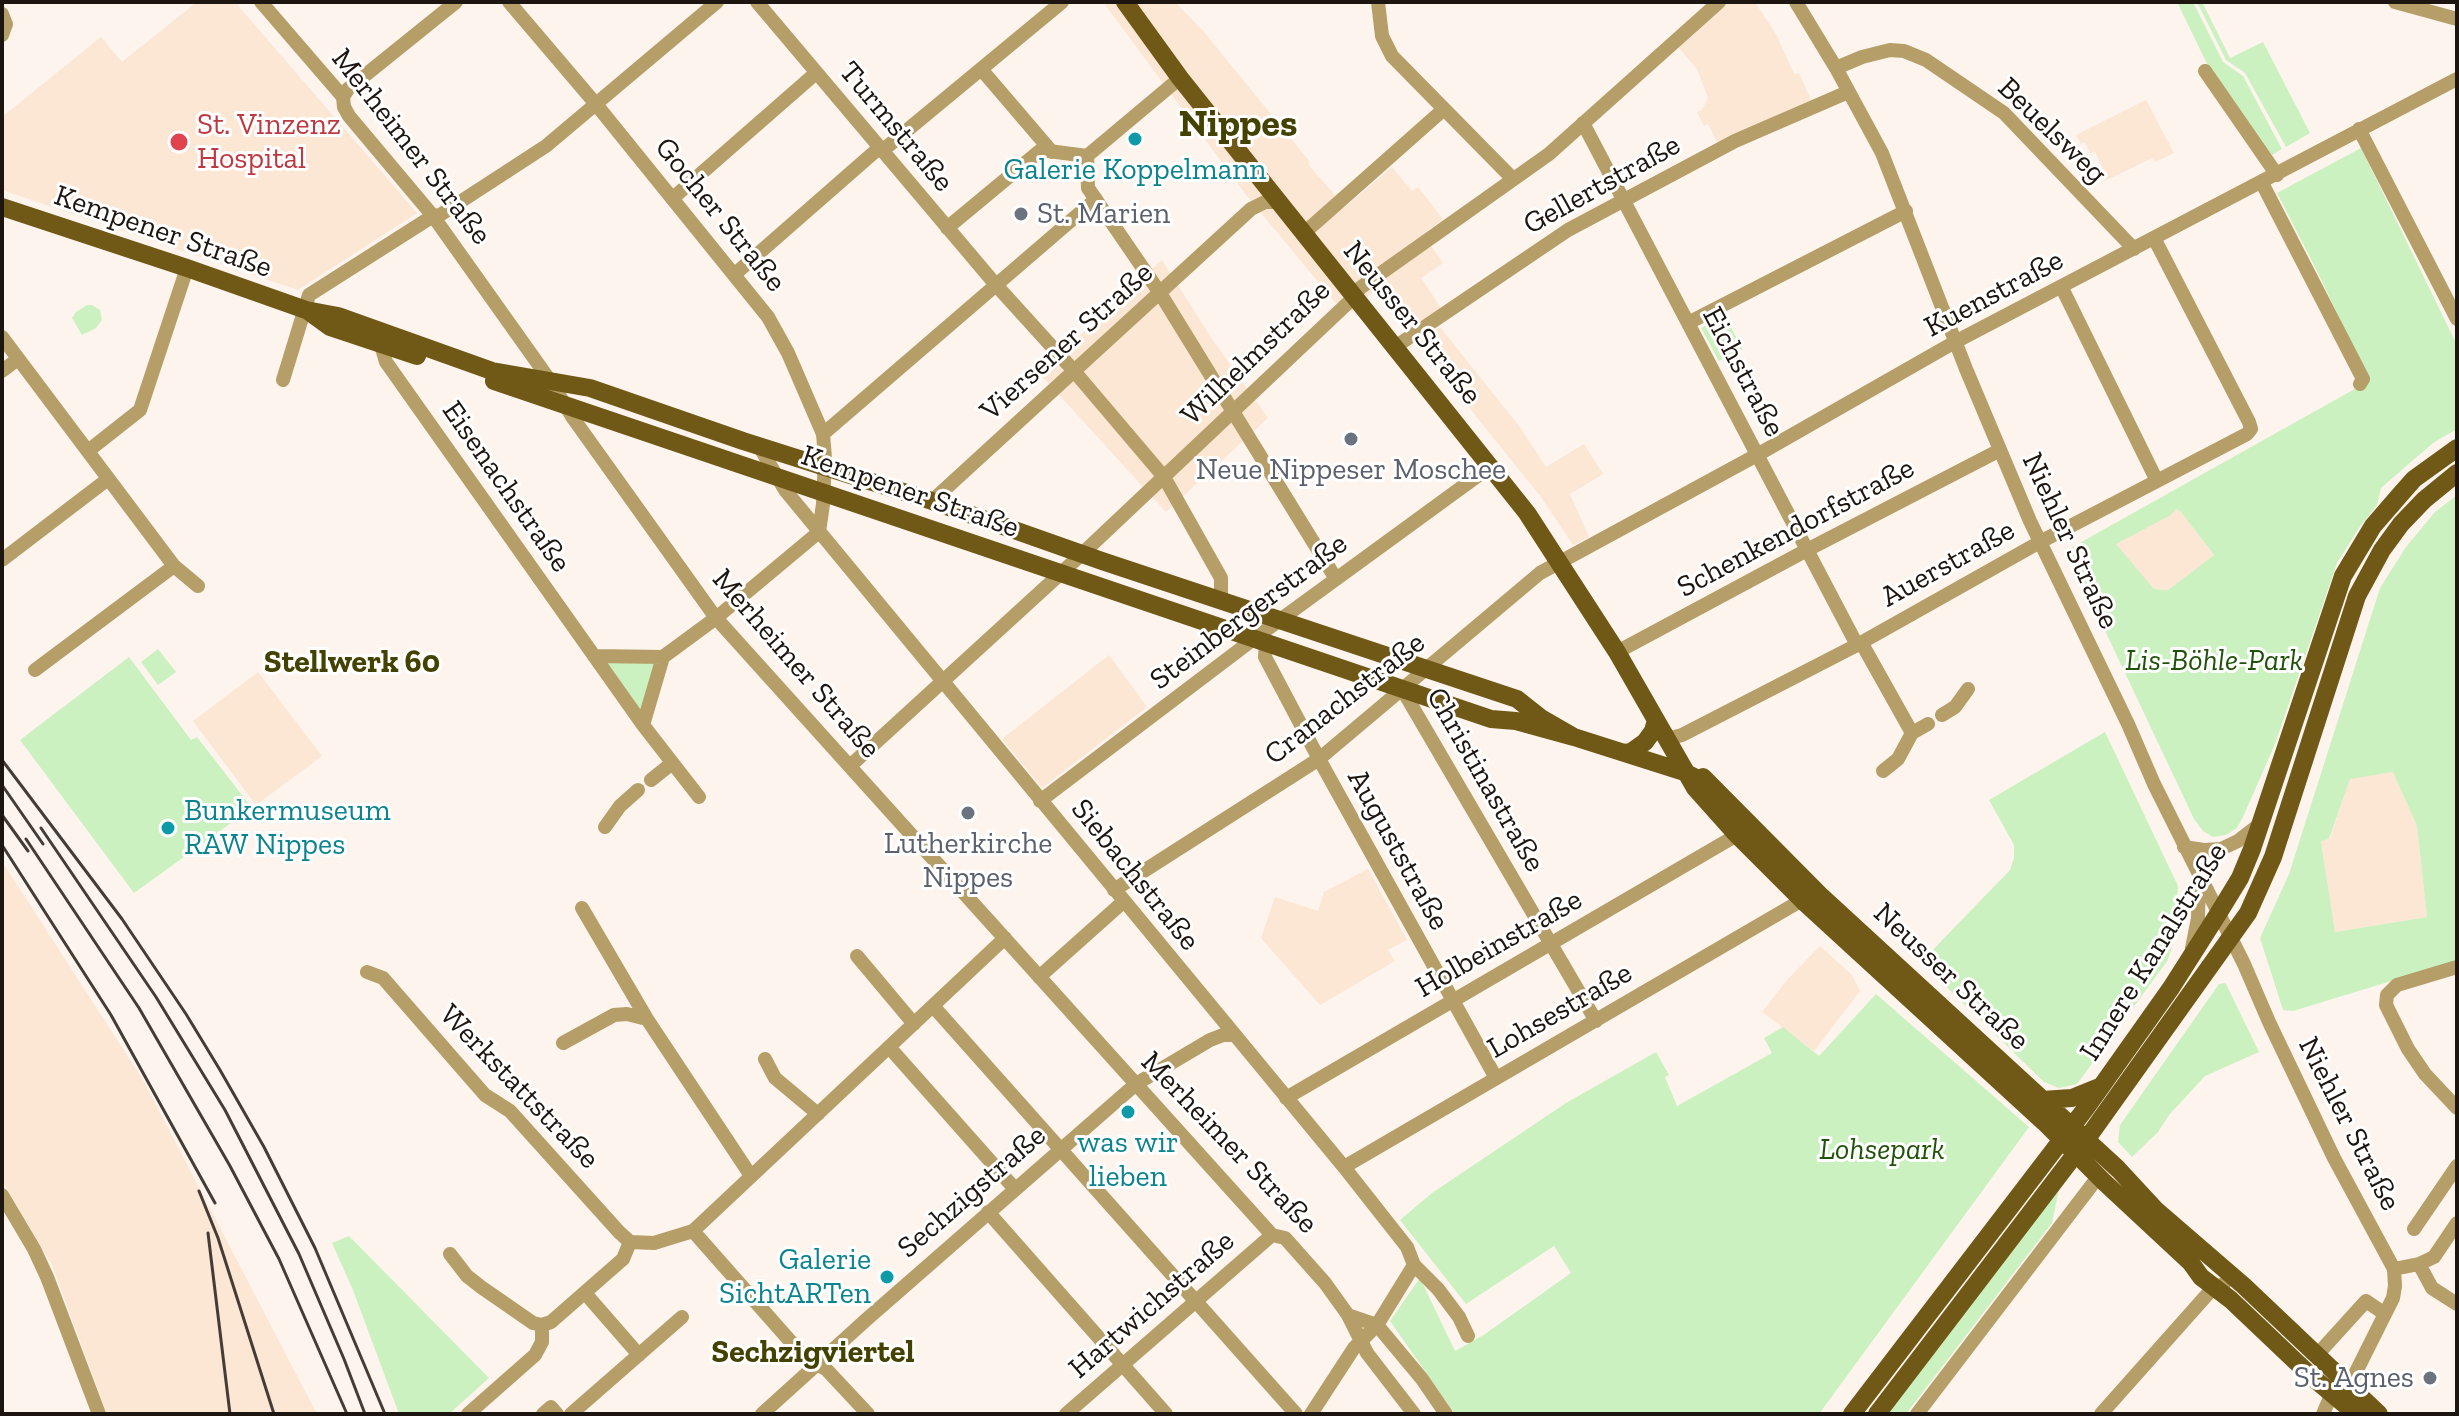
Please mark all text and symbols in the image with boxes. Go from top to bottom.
street label: Merheimer Straße [323,42,499,252]
street label: Turmstraße [831,55,961,199]
street label: Beuelsweg [1990,70,2114,192]
district label: Nippes [1179,102,1297,148]
place label: St. Vinzenz Hospital [197,107,341,178]
street label: Gellertstraße [1517,127,1687,243]
marker: Galerie Koppelmann [1126,130,1144,148]
marker: St. Vinzenz Hospital [168,131,190,153]
street label: Gocher Straße [647,131,793,299]
place label: Galerie Koppelmann [1003,152,1267,188]
street label: Kempener Straße [49,178,277,286]
place label: St. Marien [1037,196,1170,232]
marker: St. Marien [1012,205,1030,223]
street label: Neusser Straße [1335,234,1489,412]
street label: Kuenstraße [1918,242,2070,346]
street label: Viersener Straße [973,255,1161,429]
street label: Wilhelmstraße [1174,273,1338,433]
street label: Eichstraße [1694,301,1792,443]
street label: Eisenachstraße [434,394,578,580]
marker: Neue Nippeser Moschee [1342,430,1360,448]
street label: Kempener Straße [796,438,1024,546]
street label: Niehler Straße [2013,447,2127,635]
street label: Schenkendorfstraße [1671,450,1921,606]
place label: Neue Nippeser Moschee [1196,452,1506,488]
street label: Auerstraße [1875,513,2021,615]
street label: Steinbergerstraße [1143,526,1355,698]
street label: Merheimer Straße [704,562,888,766]
street label: Cranachstraße [1258,625,1432,773]
park label: Lis-Böhle-Park [2125,643,2303,679]
district label: Stellwerk 60 [264,644,440,682]
street label: Christinastraße [1418,682,1552,878]
street label: Auguststraße [1339,763,1457,937]
street label: Siebachstraße [1063,792,1207,958]
place label: Bunkermuseum RAW Nippes [184,793,391,864]
marker: Lutherkirche Nippes [959,804,977,822]
marker: Bunkermuseum RAW Nippes [159,819,177,837]
place label: Lutherkirche Nippes [884,826,1052,896]
street label: Innere Kanalstraße [2072,836,2236,1068]
street label: Holbeinstraße [1409,882,1589,1006]
street label: Neusser Straße [1866,896,2036,1058]
street label: Lohsestraße [1481,955,1639,1067]
street label: Werkstattstraße [431,997,607,1177]
street label: Niehler Straße [2290,1031,2408,1217]
street label: Merheimer Straße [1133,1045,1325,1241]
marker: was wir lieben [1119,1103,1137,1121]
street label: Sechzigstraße [891,1118,1053,1266]
place label: was wir lieben [1077,1125,1179,1196]
park label: Lohsepark [1819,1132,1945,1168]
street label: Hartwichstraße [1062,1223,1242,1387]
place label: Galerie SichtARTen [719,1242,871,1312]
marker: Galerie SichtARTen [878,1268,896,1286]
district label: Sechzigviertel [711,1334,915,1372]
place label: St. Agnes [2294,1360,2414,1396]
marker: St. Agnes [2421,1369,2439,1387]

